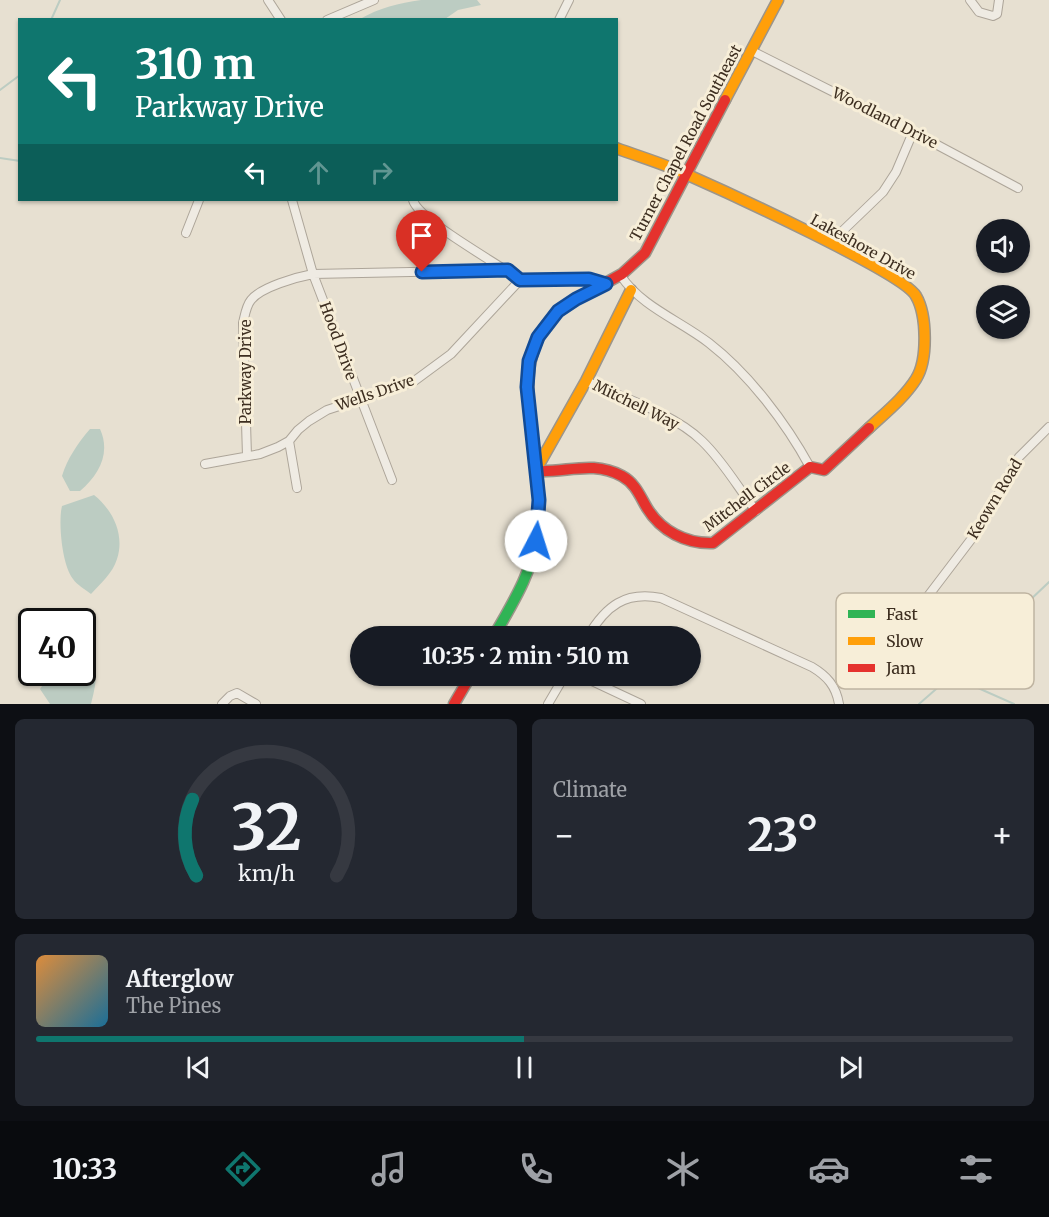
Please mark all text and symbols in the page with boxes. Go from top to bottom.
text: 310 m [135,38,255,90]
street label: Turner Chapel Road Southeast [626,41,746,244]
icon: left [36,42,114,120]
street label: Woodland Drive [828,82,941,152]
text: Parkway Drive [135,90,324,124]
icon: left [239,156,272,189]
icon: ahead [302,156,335,189]
icon: right [365,156,398,189]
pin [396,210,447,272]
street label: Lakeshore Drive [807,210,919,283]
icon: arrive [405,219,438,252]
map controls [976,219,1030,339]
button: sound [976,219,1030,273]
button: layers [976,285,1030,339]
street label: Hood Drive [316,299,361,383]
street label: Parkway Drive [236,319,255,424]
street label: Wells Drive [332,370,417,415]
street label: Mitchell Way [590,375,683,434]
street label: Keown Road [963,455,1026,542]
street label: Mitchell Circle [700,458,794,535]
position arrow [504,509,568,573]
legend [836,593,1034,689]
text: Fast [886,604,919,624]
speed limit sign: 40 [18,608,96,686]
text: Slow [886,631,924,651]
text: 10:35 · 2 min · 510 m [422,642,629,670]
text: Jam [885,658,916,678]
text: Climate [553,777,627,802]
text: 32 [231,789,301,867]
text: 23° [747,807,819,863]
text: − [553,815,575,856]
text: + [991,815,1013,856]
text: km/h [238,860,294,887]
text: Afterglow [126,965,233,993]
text: The Pines [126,993,221,1018]
icon: previous [182,1051,215,1084]
icon: pause [508,1051,541,1084]
icon: next [834,1051,867,1084]
icon: directions [222,1148,264,1190]
icon: music [368,1148,410,1190]
icon: phone [515,1148,557,1190]
icon: climate [662,1148,704,1190]
icon: car [808,1148,850,1190]
icon: filters [955,1148,997,1190]
text: 10:33 [52,1152,117,1186]

